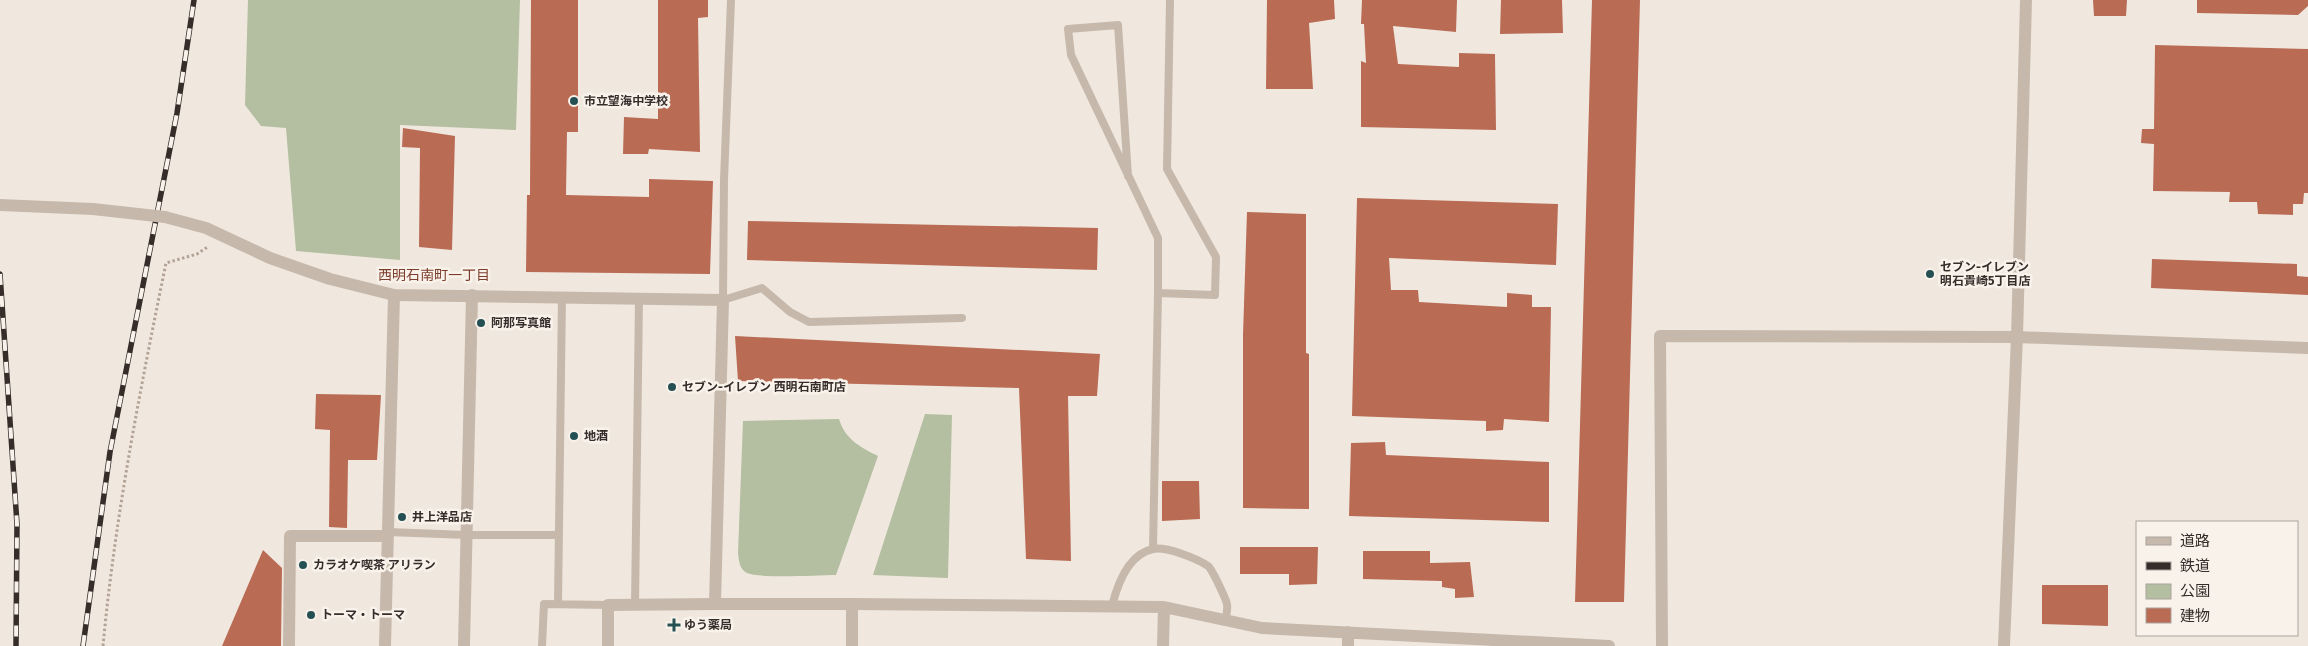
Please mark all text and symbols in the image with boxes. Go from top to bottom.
place label: 市立望海中学校 [584,94,668,108]
marker: 市立望海中学校 [568,95,580,107]
place label: セブン-イレブン 明石貴崎5丁目店 [1940,260,2030,288]
district label: 西明石南町一丁目 [378,267,490,284]
marker: セブン-イレブン 明石貴崎5丁目店 [1924,268,1936,280]
place label: 阿那写真館 [491,316,551,330]
marker: 阿那写真館 [475,317,487,329]
place label: セブン-イレブン 西明石南町店 [682,380,846,394]
marker: セブン-イレブン 西明石南町店 [666,381,678,393]
place label: 地酒 [584,429,608,443]
marker: 地酒 [568,430,580,442]
place label: 井上洋品店 [412,510,472,524]
marker: 井上洋品店 [396,511,408,523]
legend [2136,521,2298,636]
text: 道路 [2180,532,2210,550]
text: 鉄道 [2180,557,2210,575]
place label: カラオケ喫茶 アリラン [313,558,436,572]
marker: カラオケ喫茶 アリラン [297,559,309,571]
text: 公園 [2180,582,2210,600]
text: 建物 [2180,607,2210,625]
place label: トーマ・トーマ [321,608,405,622]
marker: トーマ・トーマ [305,609,317,621]
place label: ゆう薬局 [684,618,732,632]
marker: ゆう薬局 [668,619,680,631]

